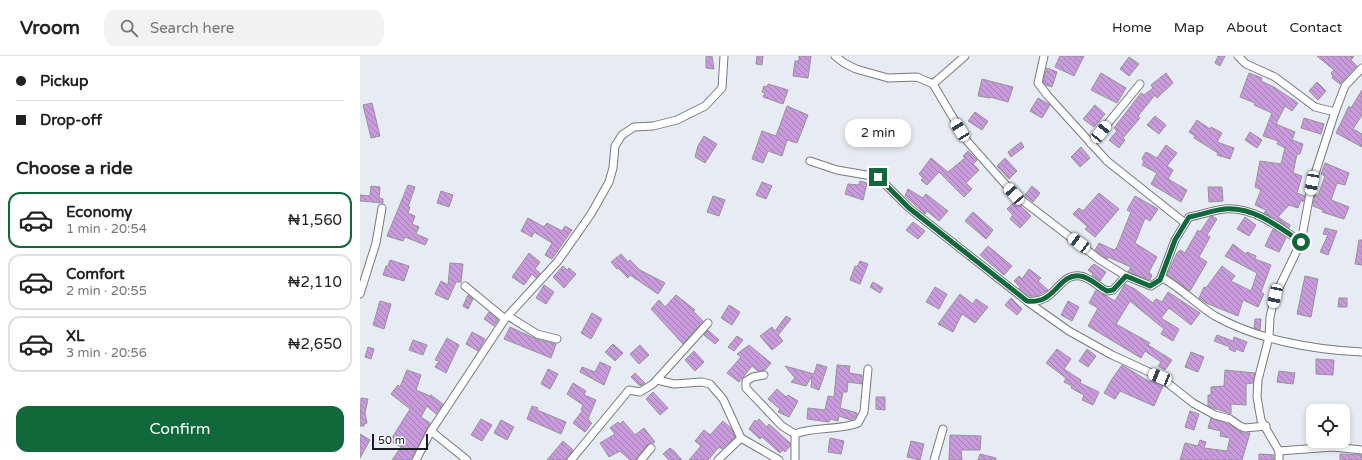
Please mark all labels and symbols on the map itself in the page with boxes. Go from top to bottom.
car [949,117,971,143]
callout: 2 min [845,119,911,147]
car [1089,119,1113,145]
route end [869,168,887,186]
car [1304,170,1320,196]
car [1002,181,1026,207]
car [1066,231,1092,255]
route start [1292,233,1310,251]
car [1267,283,1283,309]
car [1147,367,1173,387]
scale bar [372,432,428,451]

